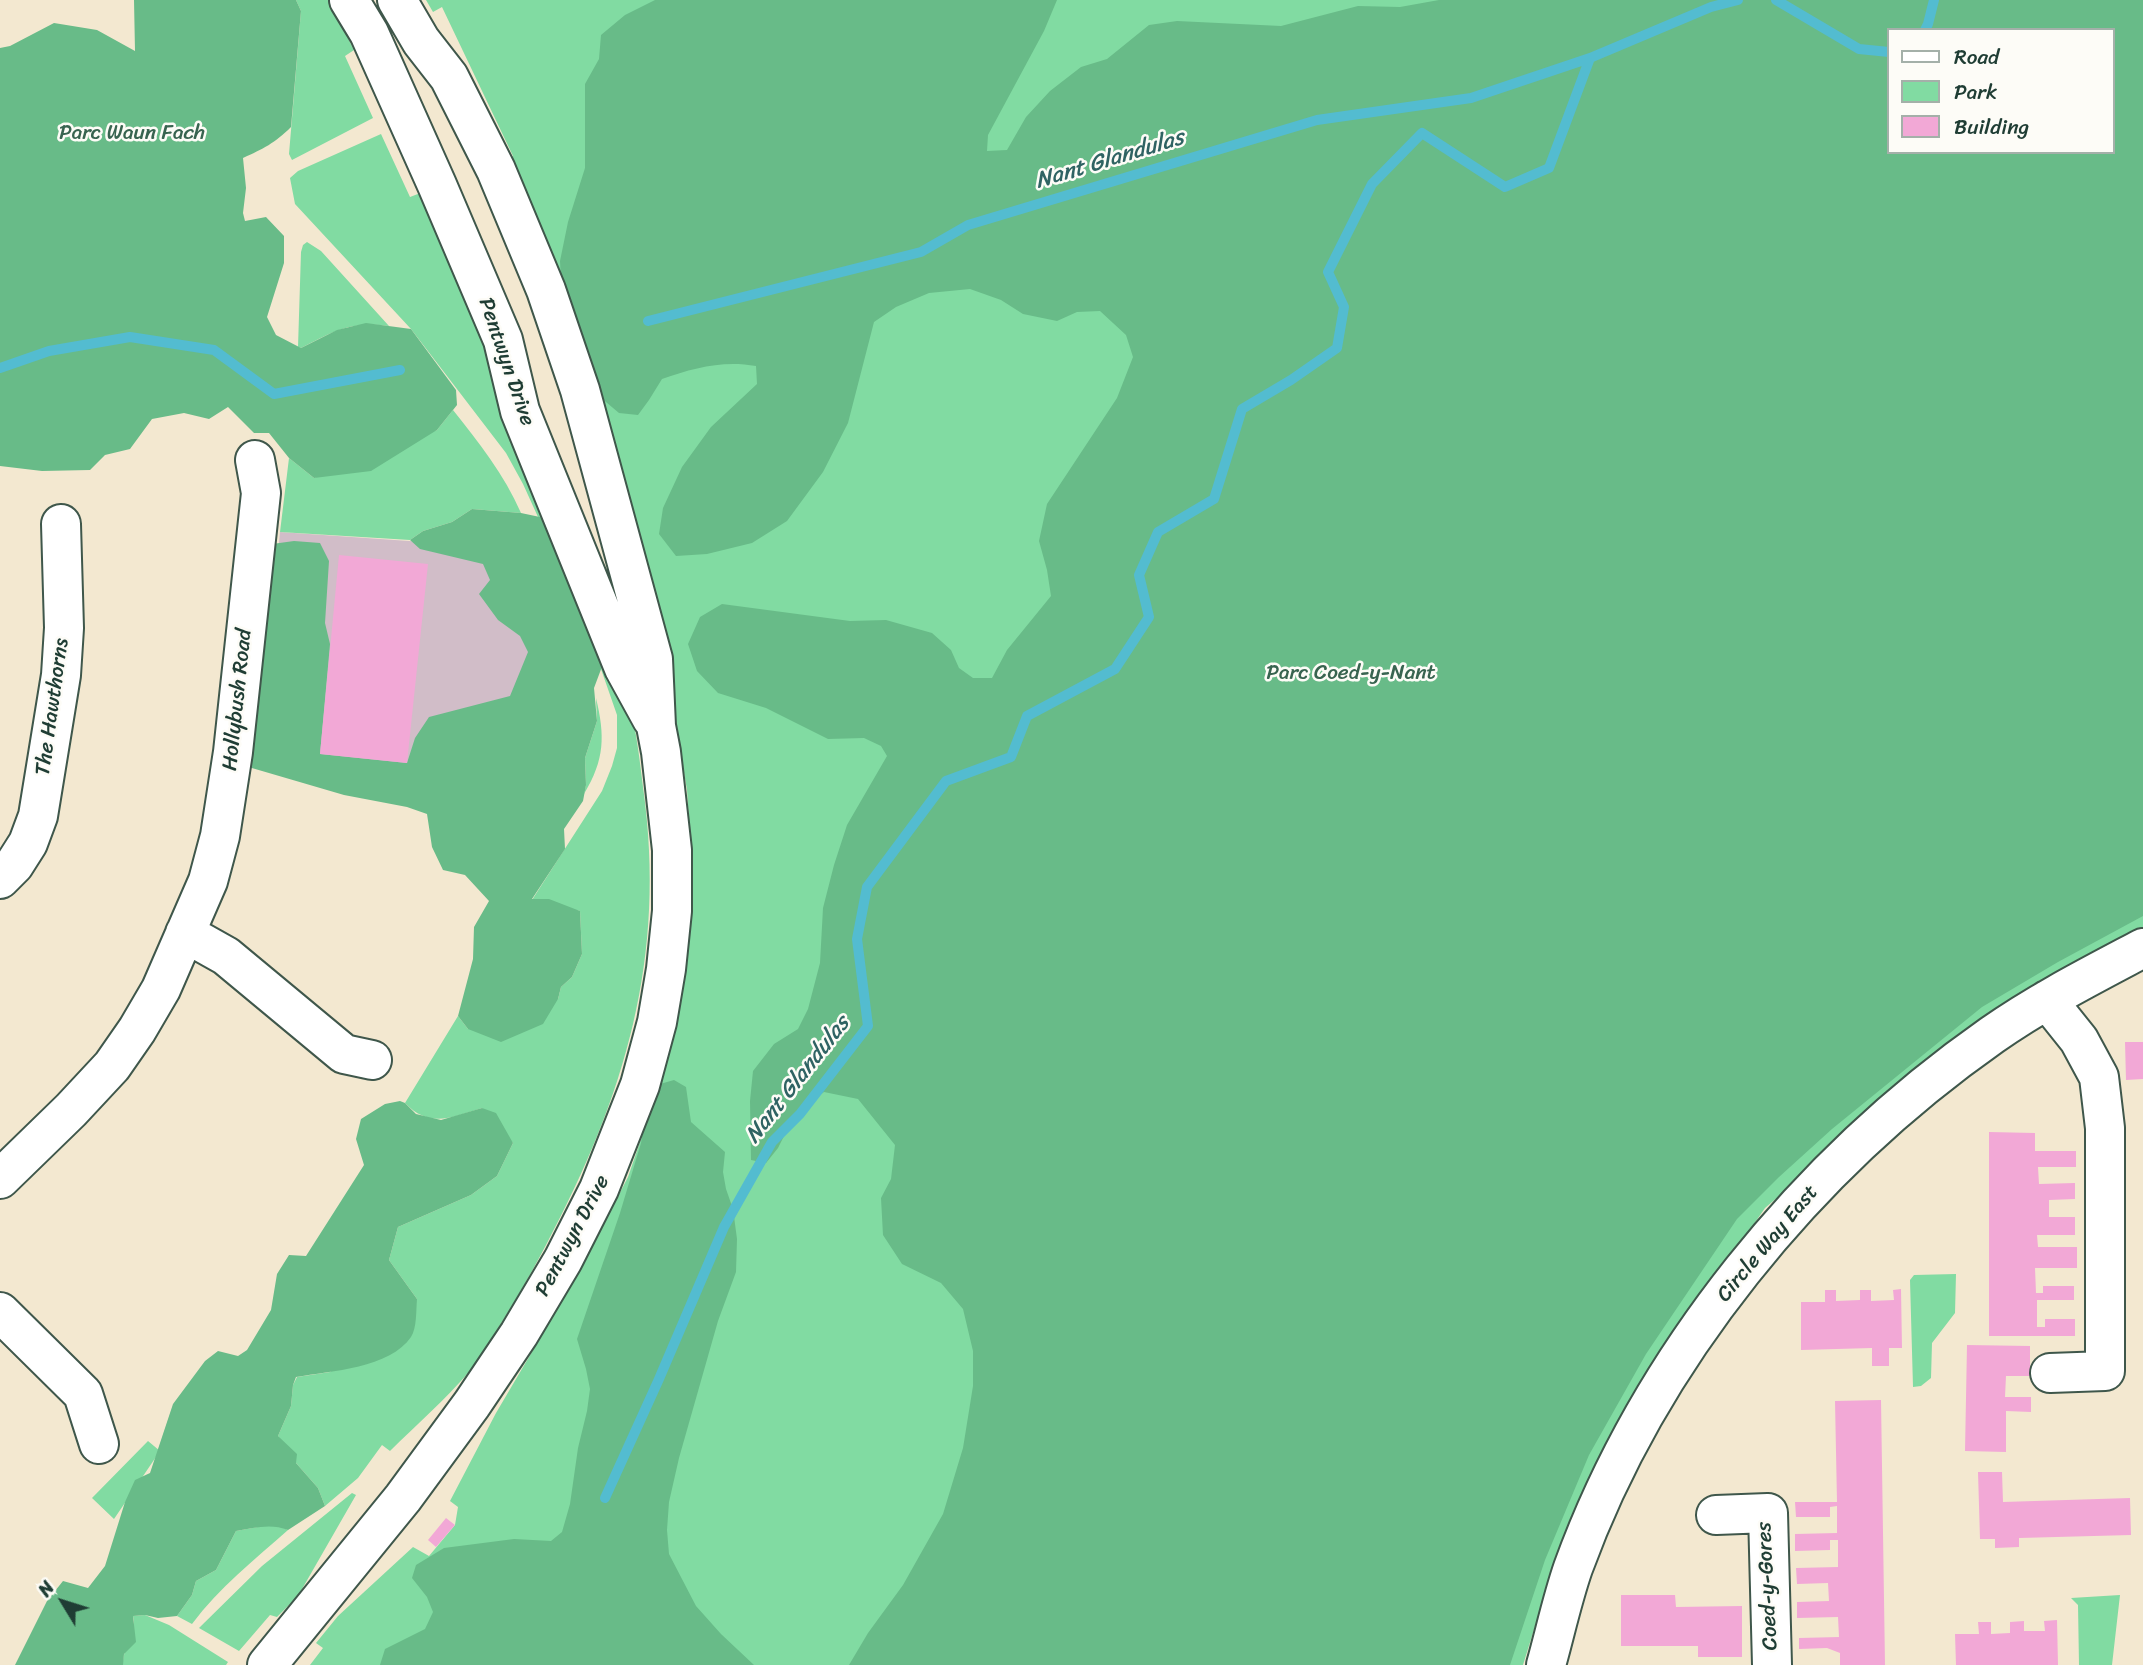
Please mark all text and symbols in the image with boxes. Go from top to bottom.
legend [1888,28,2115,154]
text: Road [1954,38,1999,76]
text: Park [1954,73,1997,111]
text: Building [1954,108,2029,146]
park label: Parc Waun Fach [59,121,205,147]
water label: Nant Glandulas [1032,124,1188,196]
street label: Pentwyn Drive [472,295,540,429]
street label: Hollybush Road [218,628,258,772]
street label: The Hawthorns [31,637,75,777]
park label: Parc Coed-y-Nant [1266,661,1436,687]
water label: Nant Glandulas [740,1011,856,1149]
street label: Pentwyn Drive [530,1171,616,1301]
street label: Circle Way East [1712,1181,1824,1307]
street label: Coed-y-Gores [1752,1521,1784,1651]
north arrow [28,1567,98,1637]
text: N [29,1573,63,1604]

